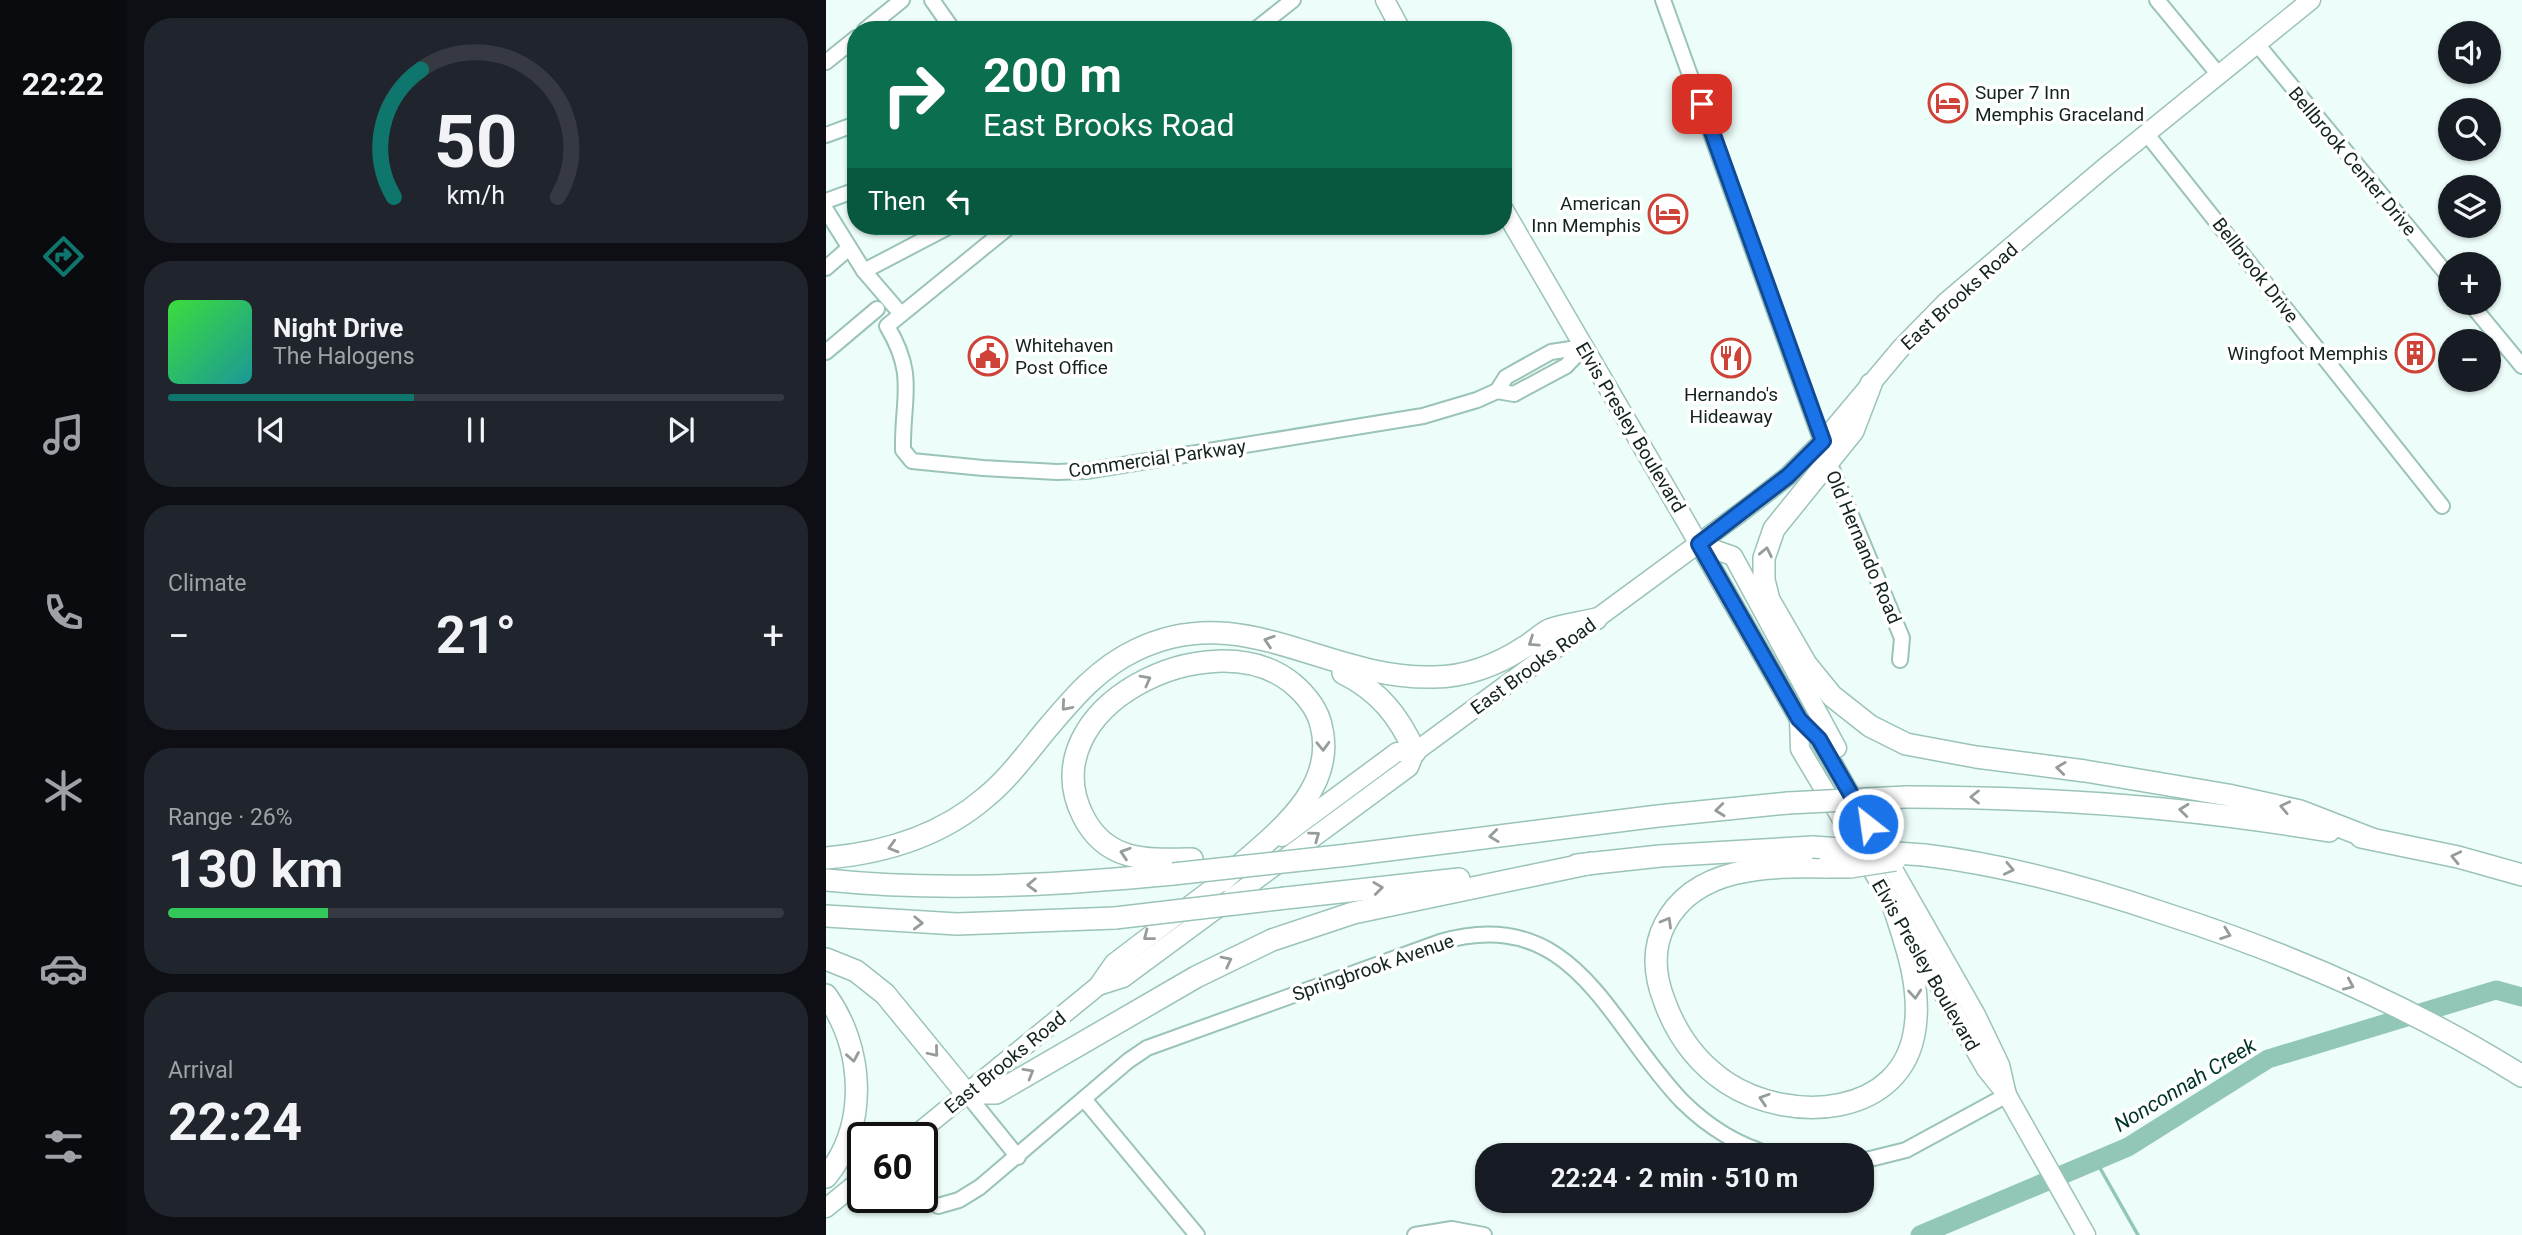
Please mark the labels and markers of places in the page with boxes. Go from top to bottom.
pin [1672,74,1732,134]
place label: Super 7 Inn Memphis Graceland [1975,81,2144,126]
hotel icon: Super 7 Inn Memphis Graceland [1927,82,1969,124]
place label: American Inn Memphis [1531,192,1641,237]
hotel icon: American Inn Memphis [1647,193,1689,235]
building icon: Wingfoot Memphis [2394,332,2436,374]
place label: Whitehaven Post Office [1015,334,1114,379]
public building icon: Whitehaven Post Office [967,335,1009,377]
restaurant icon: Hernando's Hideaway [1710,337,1752,379]
place label: Wingfoot Memphis [2227,342,2388,365]
place label: Hernando's Hideaway [1684,383,1778,428]

